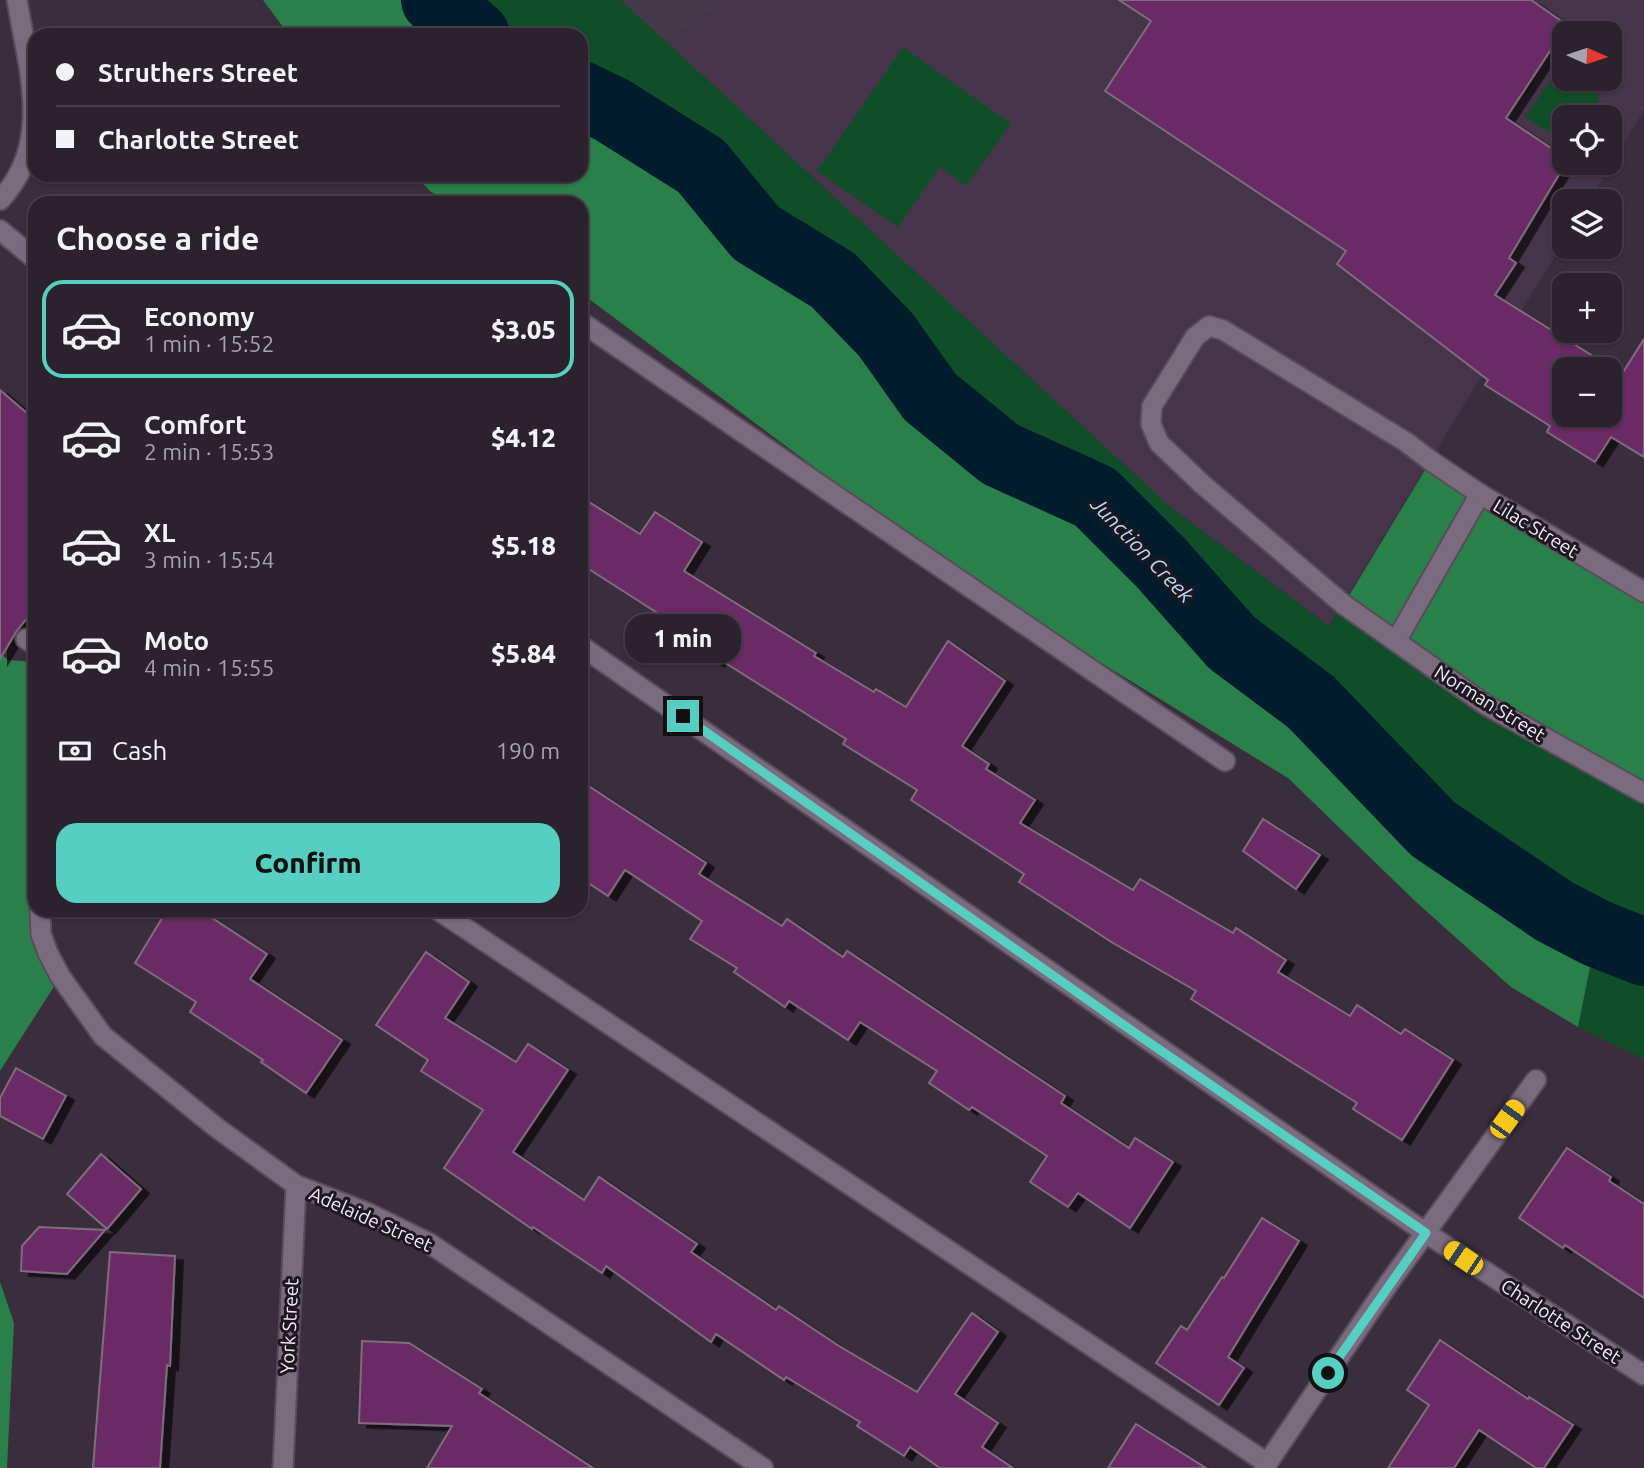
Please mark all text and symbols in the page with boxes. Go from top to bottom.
north arrow [1552,21,1622,91]
map controls [1552,21,1622,427]
text: Struthers Street [98,58,298,87]
button: locate [1552,105,1622,175]
text: Charlotte Street [98,125,299,154]
button: layers [1552,189,1622,259]
text: Choose a ride [56,220,259,256]
button: + [1552,273,1622,343]
icon: car [60,298,123,361]
text: Economy [144,302,254,331]
text: $3.05 [491,315,556,344]
text: 1 min · 15:52 [144,331,275,356]
button: − [1552,357,1622,427]
icon: car [60,406,123,469]
text: Comfort [144,410,247,439]
text: $4.12 [491,423,556,452]
text: 2 min · 15:53 [144,439,275,464]
water label: Junction Creek [1086,491,1199,607]
street label: Lilac Street [1489,494,1583,562]
icon: car [60,514,123,577]
text: XL [144,518,175,547]
text: $5.18 [491,531,556,560]
text: 3 min · 15:54 [144,547,275,572]
callout: 1 min [625,614,741,664]
icon: car [60,622,123,685]
text: Moto [144,626,209,655]
text: 1 min [654,626,712,651]
text: $5.84 [491,639,556,668]
text: 4 min · 15:55 [144,655,275,680]
street label: Norman Street [1431,660,1550,746]
route end [667,700,699,732]
icon: cash [56,732,94,770]
text: Cash [112,736,167,765]
text: 190 m [496,738,560,763]
button: Confirm [56,823,560,903]
car [1487,1096,1528,1142]
street label: Adelaide Street [306,1182,436,1256]
car [1440,1238,1487,1278]
street label: Charlotte Street [1497,1274,1625,1368]
street label: York Street [276,1277,303,1374]
route start [1312,1357,1344,1389]

